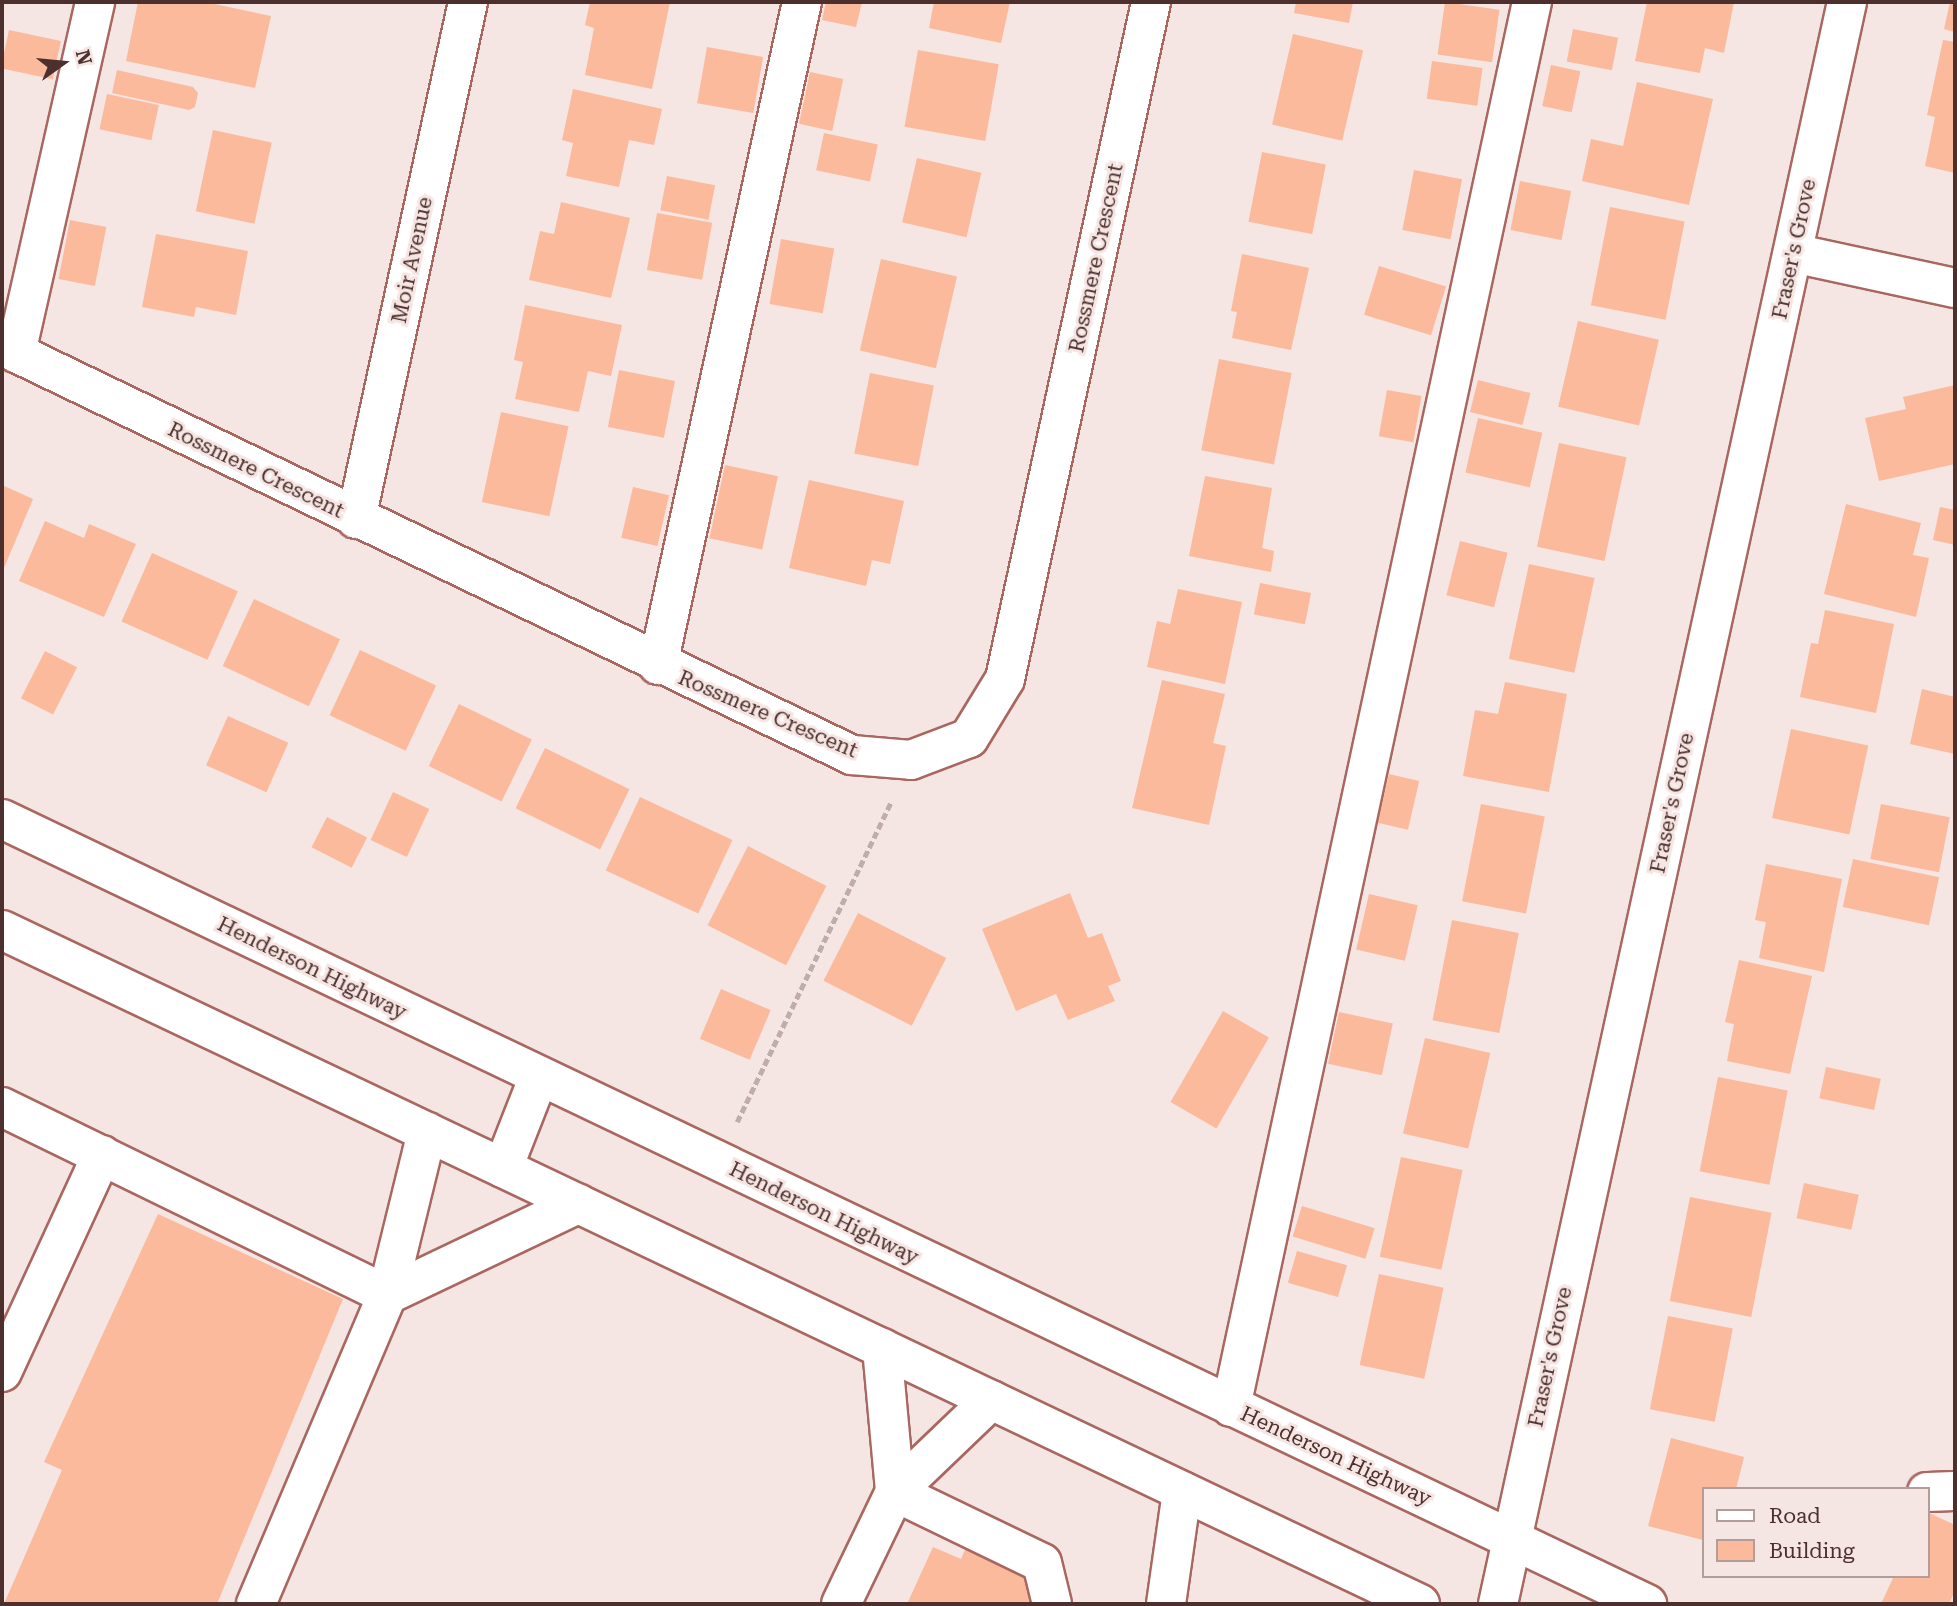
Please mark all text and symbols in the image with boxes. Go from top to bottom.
north arrow [28,28,98,98]
text: N [71,47,97,67]
street label: Rossmere Crescent [1064,161,1128,355]
street label: Fraser's Grove [1767,177,1821,321]
street label: Moir Avenue [386,194,438,326]
street label: Rossmere Crescent [164,416,348,524]
street label: Rossmere Crescent [674,665,862,763]
street label: Fraser's Grove [1645,731,1699,875]
street label: Henderson Highway [213,911,411,1025]
street label: Henderson Highway [725,1156,923,1270]
street label: Fraser's Grove [1523,1285,1577,1429]
street label: Henderson Highway [1237,1401,1435,1511]
legend [1702,1487,1929,1578]
text: Road [1769,1504,1821,1528]
text: Building [1769,1539,1855,1563]

